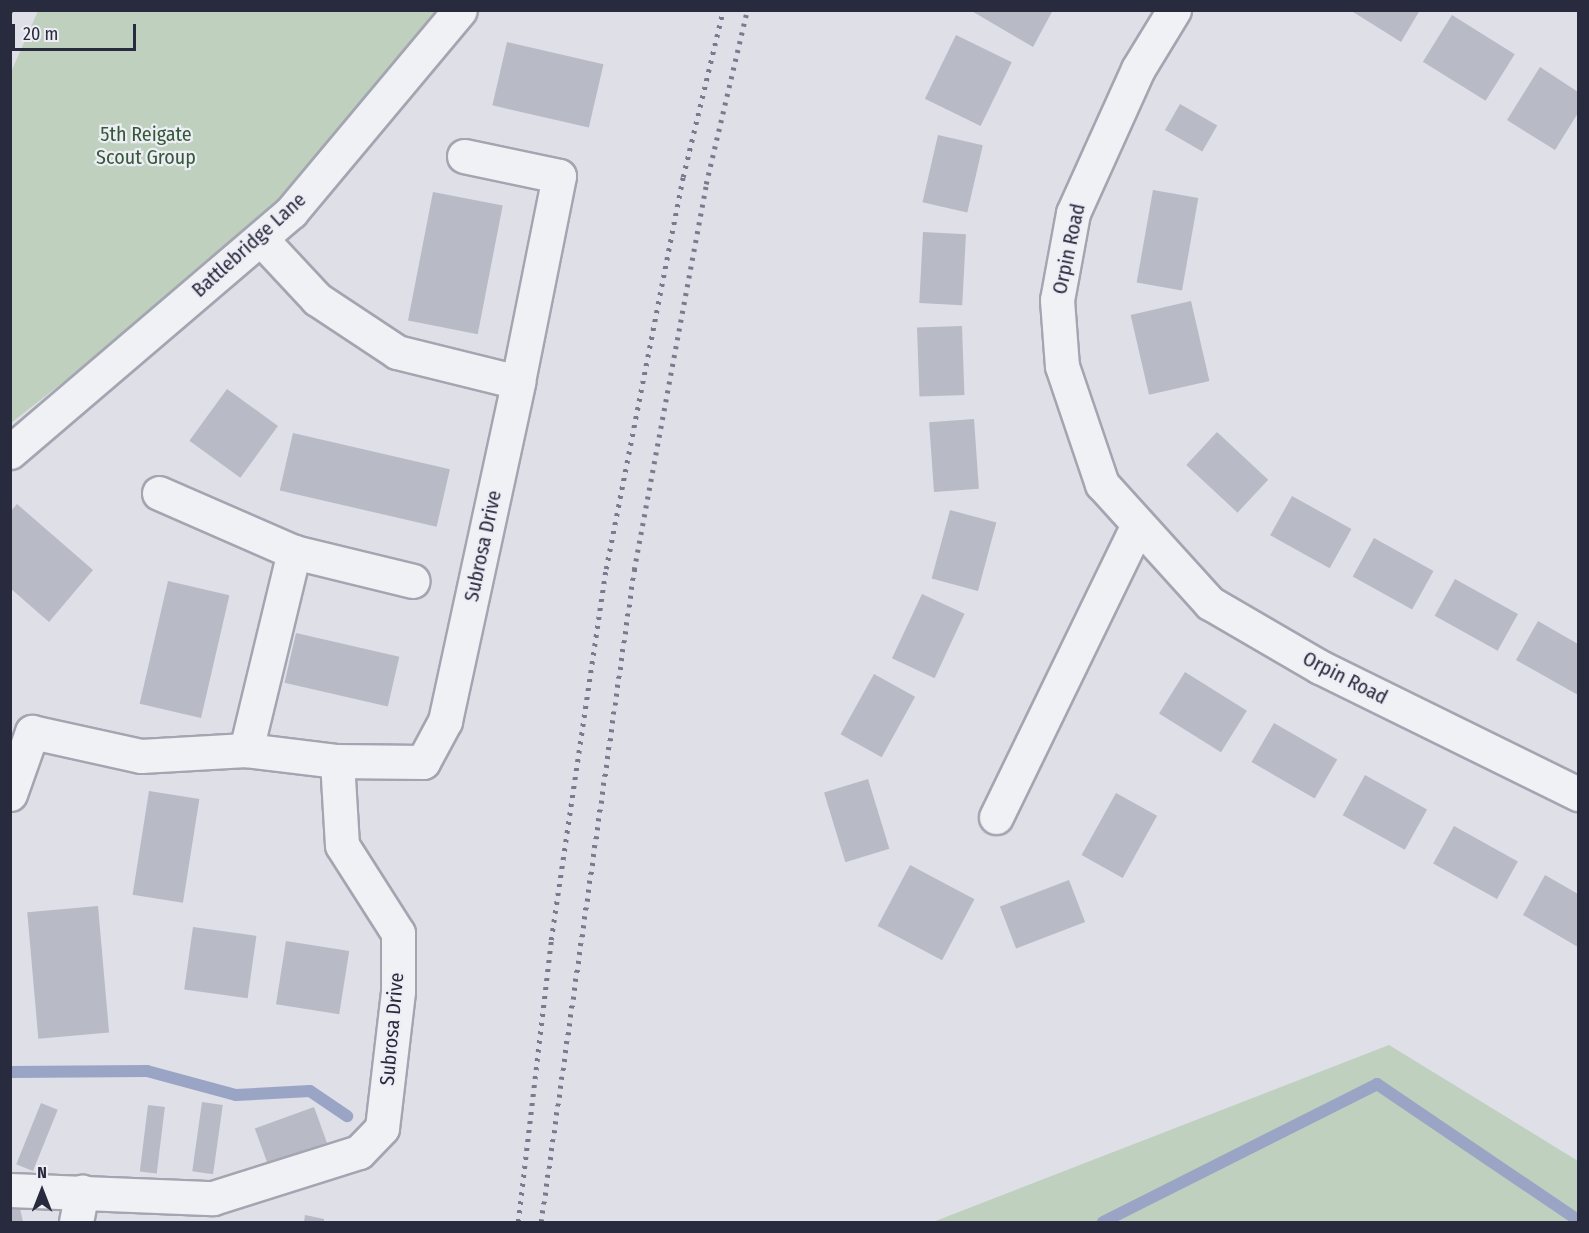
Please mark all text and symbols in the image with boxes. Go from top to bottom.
scale bar [15,12,140,50]
text: 20 m [23,23,58,45]
park label: 5th Reigate Scout Group [96,122,196,169]
street label: Battlebridge Lane [187,188,311,302]
street label: Orpin Road [1048,202,1090,296]
street label: Subrosa Drive [459,488,507,604]
street label: Orpin Road [1299,646,1391,710]
street label: Subrosa Drive [375,972,409,1086]
north arrow [12,1161,72,1221]
text: N [37,1163,47,1182]

